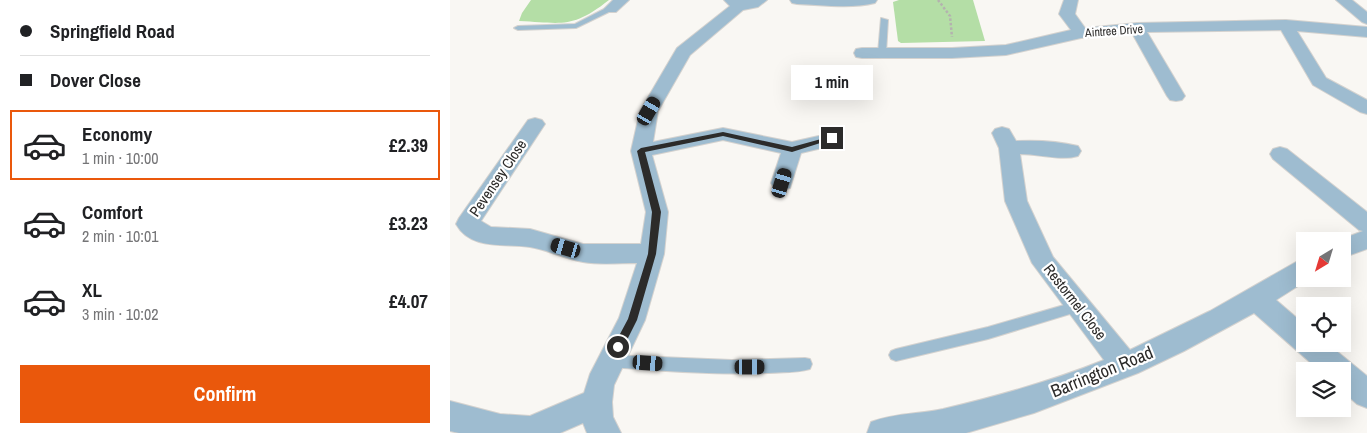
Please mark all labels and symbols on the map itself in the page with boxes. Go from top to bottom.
street label: Aintree Drive [1084,21,1143,41]
callout: 1 min [791,66,873,100]
car [635,94,662,128]
route end [821,127,843,149]
street label: Pevensey Close [464,135,531,220]
car [770,166,793,200]
north arrow [1296,232,1351,288]
car [549,237,582,259]
street label: Restormel Close [1039,259,1112,344]
route start [607,336,629,358]
street label: Barrington Road [1047,340,1157,403]
car [632,354,663,372]
car [735,360,765,375]

